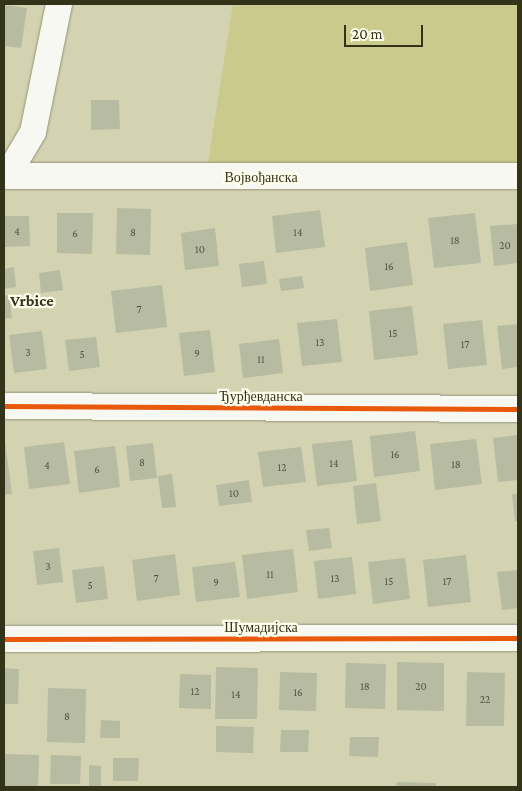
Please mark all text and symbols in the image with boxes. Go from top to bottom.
scale bar [347,15,426,47]
text: 20 m [352,26,383,42]
street label: Војвођанска [224,169,298,185]
house number: 4 [14,224,20,238]
house number: 8 [130,225,136,239]
house number: 14 [293,225,303,239]
house number: 6 [72,226,78,240]
house number: 18 [450,233,460,247]
house number: 20 [499,238,511,252]
house number: 10 [195,242,205,256]
house number: 16 [384,259,394,273]
district label: Vrbice [10,291,54,311]
house number: 7 [136,302,142,316]
house number: 15 [389,326,397,340]
house number: 13 [316,335,324,349]
house number: 17 [461,337,469,351]
house number: 3 [25,345,31,359]
house number: 9 [194,346,200,360]
house number: 5 [79,347,85,361]
house number: 11 [257,352,265,366]
street label: Ђурђевданска [219,388,303,404]
house number: 16 [390,447,400,461]
house number: 8 [139,455,145,469]
house number: 14 [329,456,339,470]
house number: 18 [451,457,461,471]
house number: 4 [44,458,50,472]
house number: 12 [278,460,286,474]
house number: 6 [94,462,100,476]
house number: 10 [229,486,239,500]
house number: 3 [45,559,51,573]
house number: 11 [266,567,274,581]
house number: 7 [153,571,159,585]
house number: 13 [331,571,339,585]
house number: 15 [385,574,393,588]
house number: 17 [443,574,451,588]
house number: 9 [213,575,219,589]
house number: 5 [87,578,93,592]
street label: Шумадијска [224,619,298,635]
house number: 18 [360,679,370,693]
house number: 20 [415,679,427,693]
house number: 12 [191,684,199,698]
house number: 16 [293,685,303,699]
house number: 14 [231,687,241,701]
house number: 22 [480,692,490,706]
house number: 8 [64,709,70,723]

